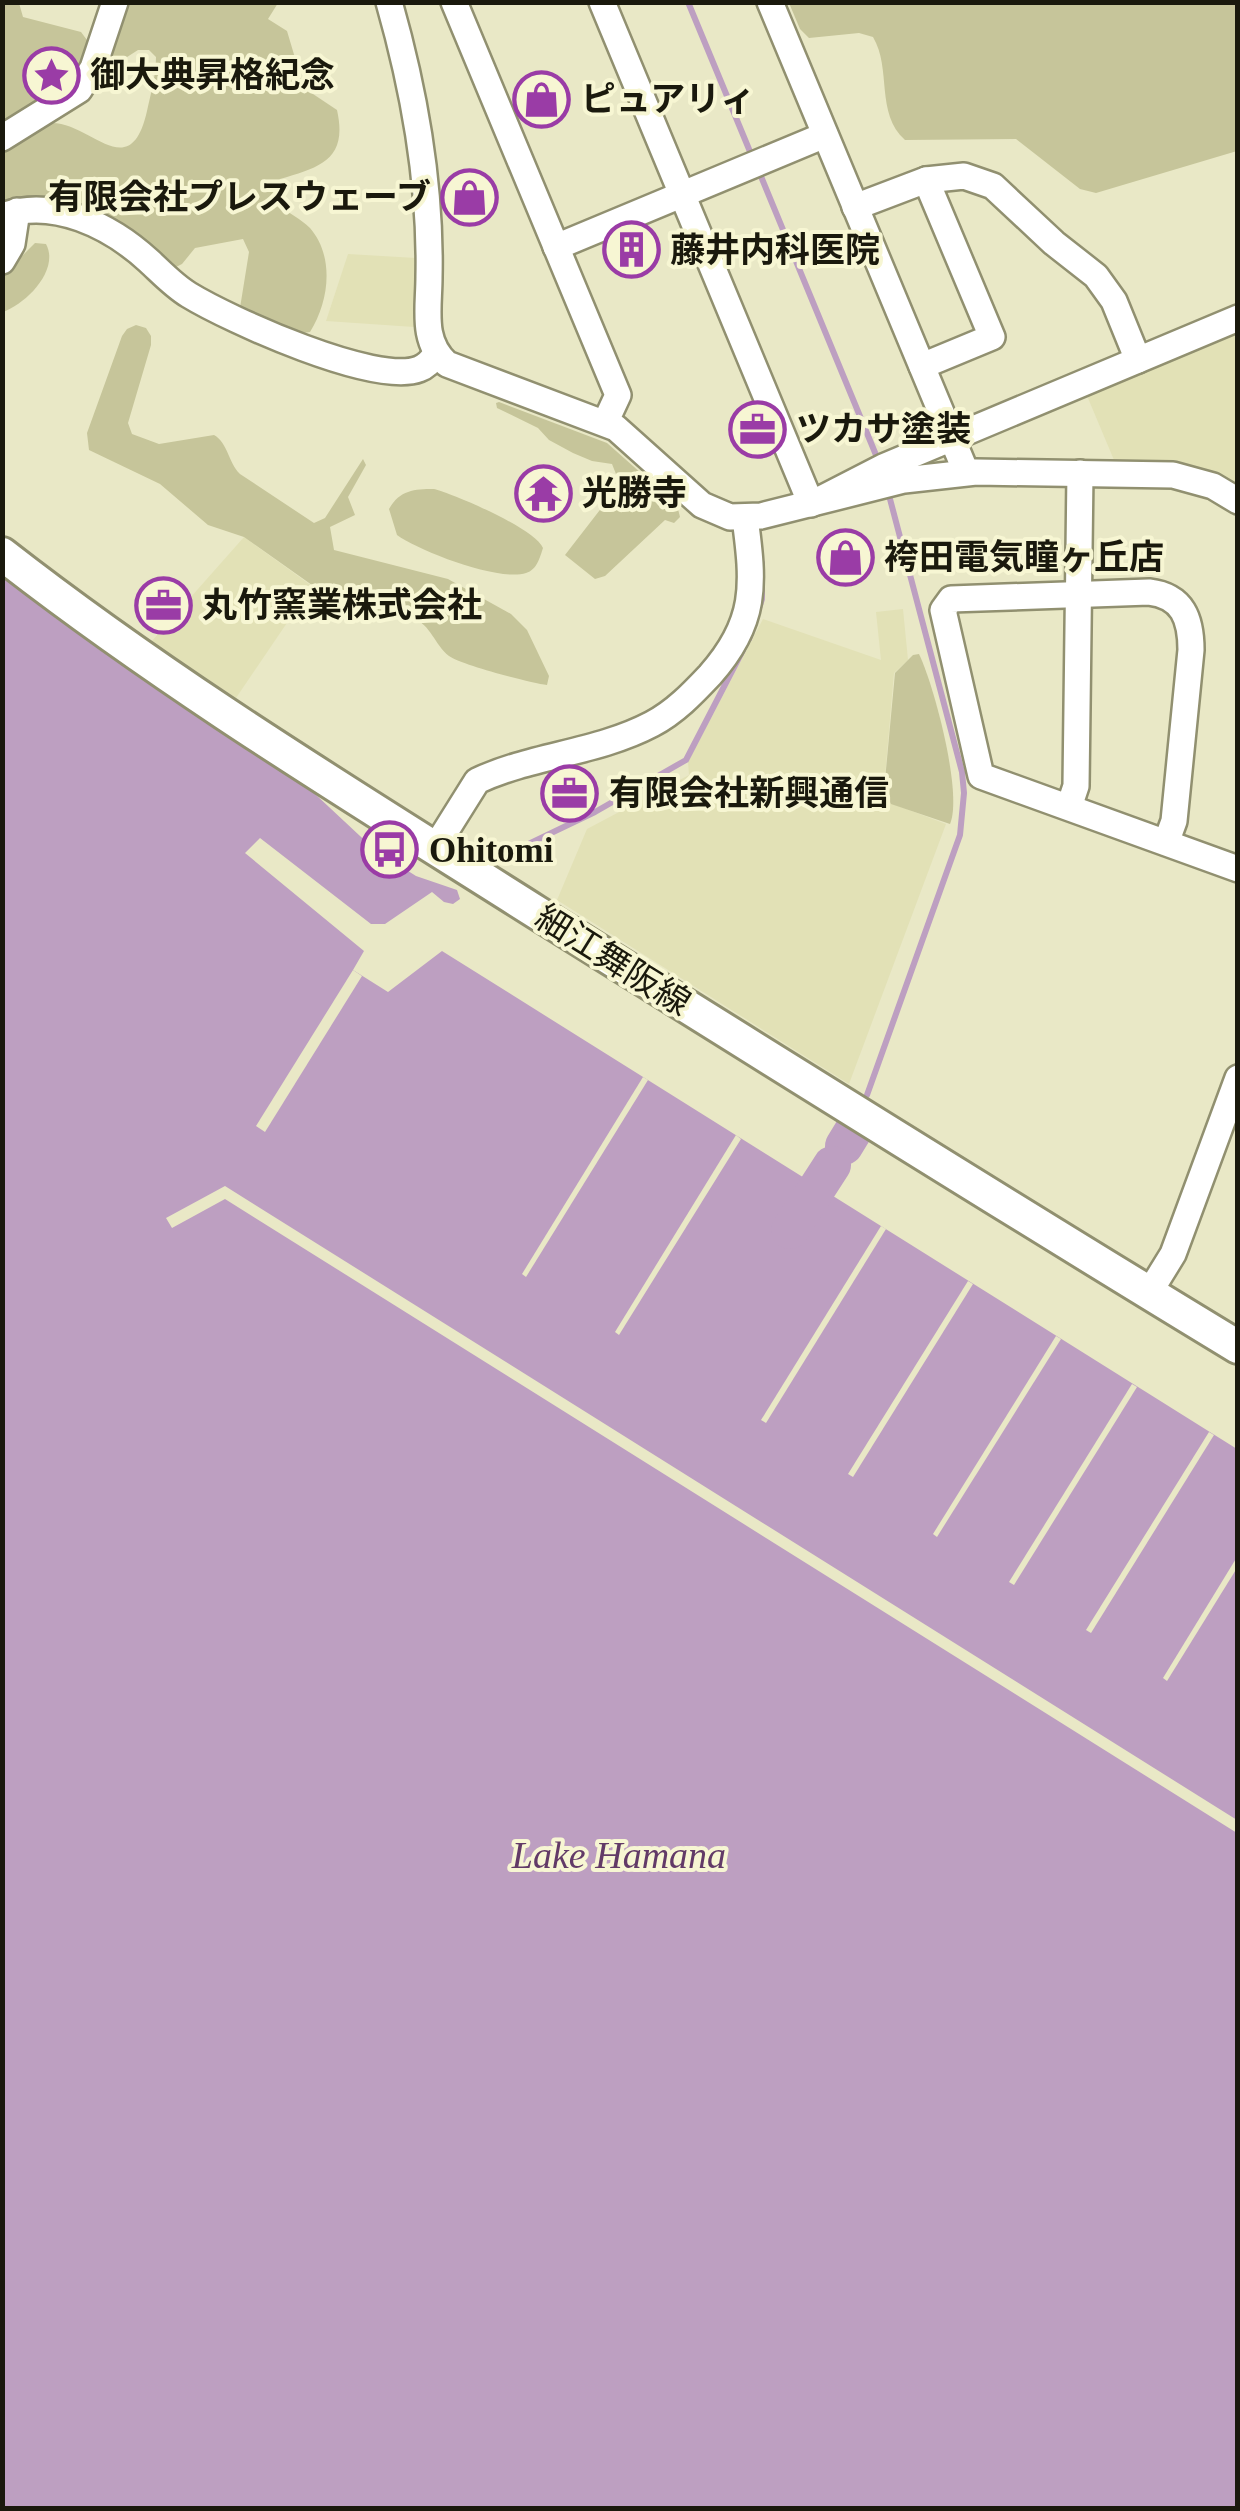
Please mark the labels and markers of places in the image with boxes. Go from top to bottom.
place icon: 御大典昇格紀念 [21,45,81,105]
place label: 御大典昇格紀念 [90,56,335,95]
shop icon: ピュアリィ [512,69,572,129]
place label: ピュアリィ [581,80,755,119]
shop icon: 有限会社プレスウェーブ [440,167,500,227]
place label: 有限会社プレスウェーブ [48,178,431,217]
building icon: 藤井内科医院 [601,220,661,280]
place label: 藤井内科医院 [670,231,880,270]
office icon: ツカサ塗装 [727,399,787,459]
place label: ツカサ塗装 [796,410,971,449]
temple icon: 光勝寺 [513,463,573,523]
place label: 光勝寺 [582,474,687,513]
shop icon: 袴田電気瞳ヶ丘店 [815,527,875,587]
place label: 袴田電気瞳ヶ丘店 [884,538,1164,577]
office icon: 丸竹窯業株式会社 [133,575,193,635]
place label: 丸竹窯業株式会社 [202,586,482,625]
office icon: 有限会社新興通信 [540,763,600,823]
place label: 有限会社新興通信 [609,774,889,813]
bus stop icon: Ohitomi [360,820,420,880]
place label: Ohitomi [429,831,554,870]

